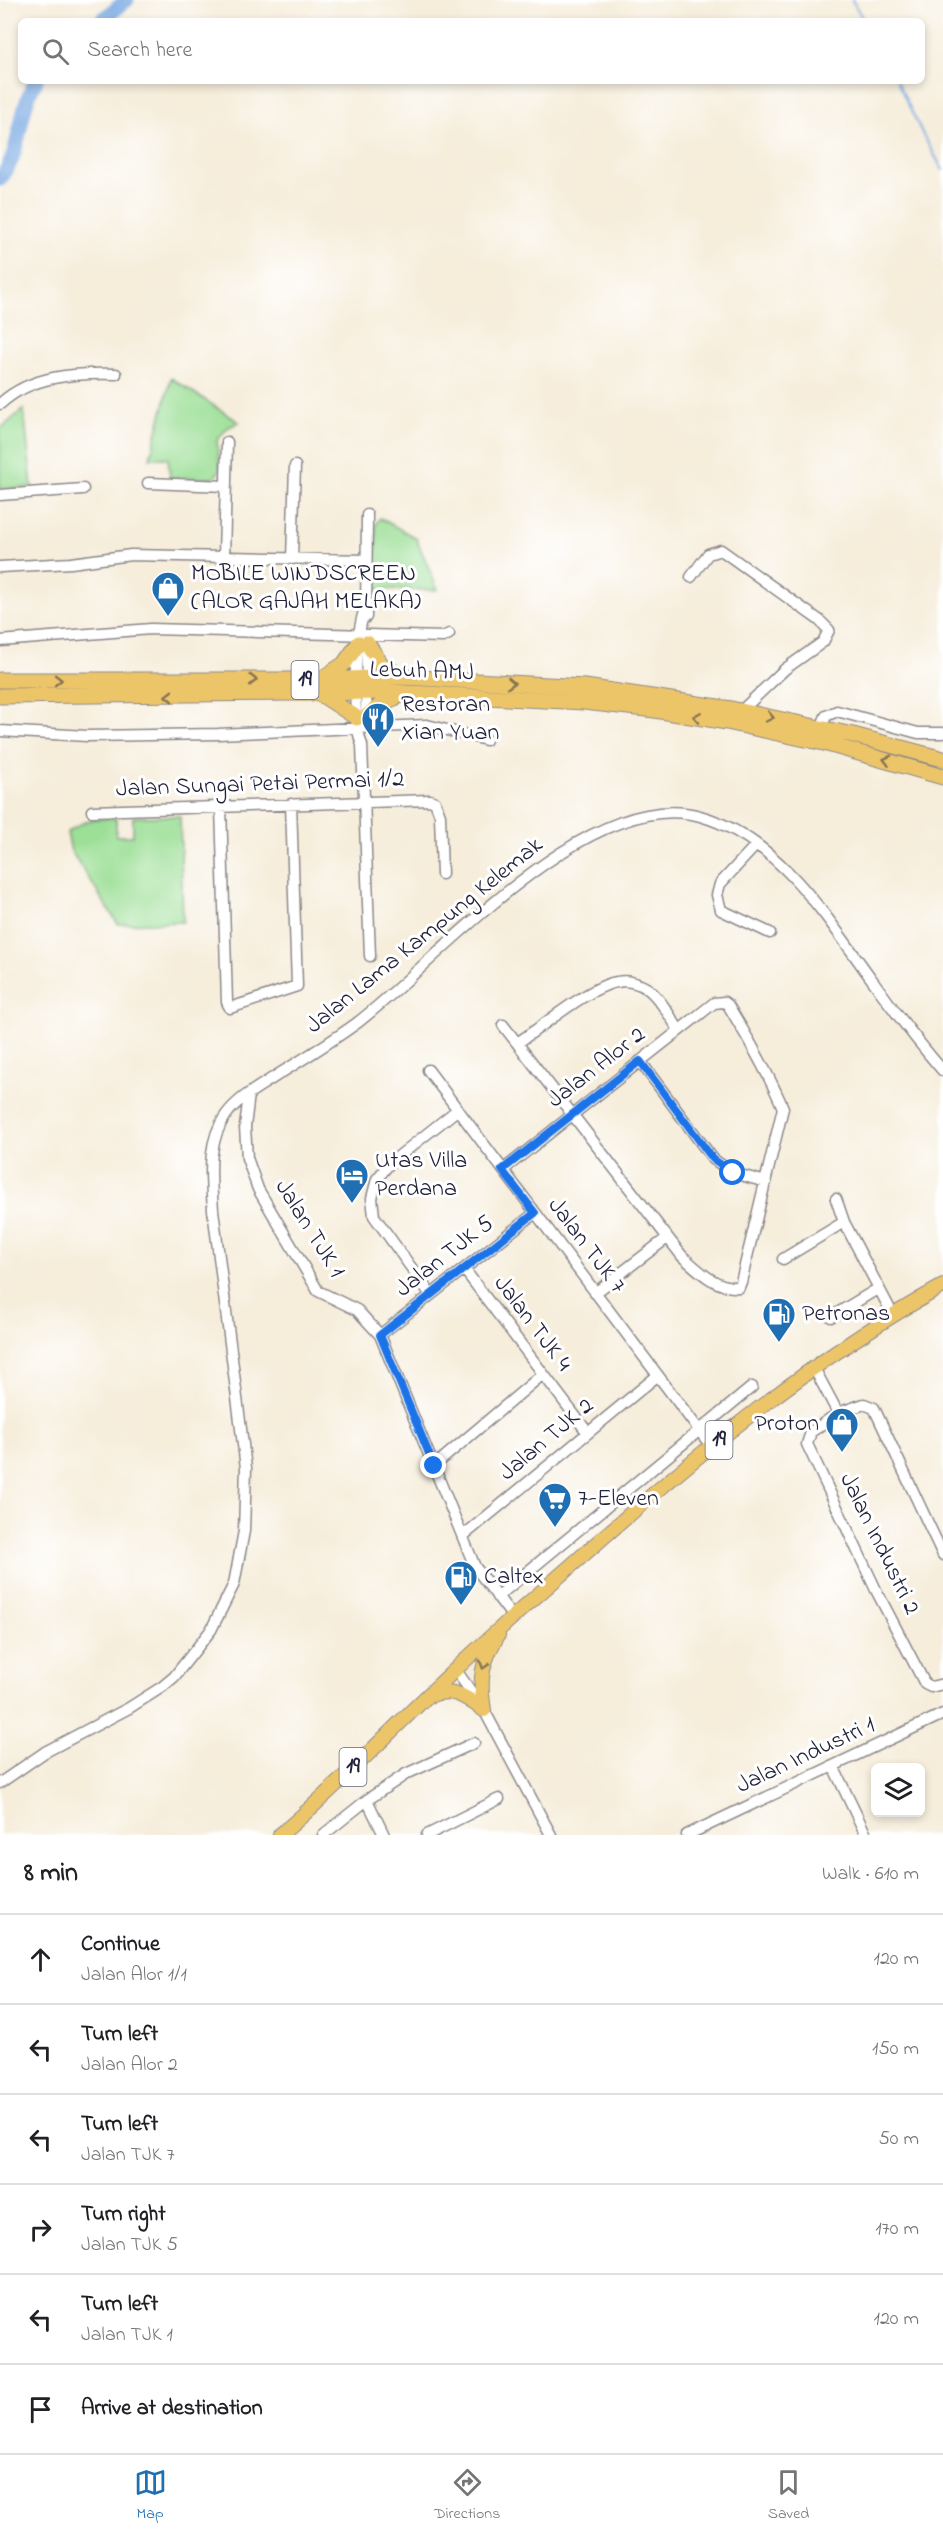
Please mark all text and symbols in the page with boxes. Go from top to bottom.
search box [18,18,925,84]
icon: search [39,35,72,68]
text: Search here [87,35,192,67]
place label: MOBILE WINDSCREEN (ALOR GAJAH MELAKA) [191,557,421,620]
shop icon: MOBILE WINDSCREEN (ALOR GAJAH MELAKA) [150,570,186,617]
street label: Lebuh AMJ [369,653,475,691]
road number: 19 [292,661,318,699]
one-way arrow [54,674,63,686]
one-way arrow [249,674,258,686]
one-way arrow [507,677,516,690]
place label: Restoran Xian Yuan [401,688,499,751]
one-way arrow [165,690,174,702]
restaurant icon: Restoran Xian Yuan [360,701,396,748]
one-way arrow [765,710,775,723]
one-way arrow [692,711,702,724]
one-way arrow [882,755,893,767]
street label: Jalan Sungai Petai Permai 1/2 [115,762,405,808]
street label: Jalan Lama Kampung Kelemak [299,829,552,1043]
street label: Jalan Alor 2 [540,1018,654,1118]
place label: Utas Villa Perdana [375,1144,467,1207]
hotel icon: Utas Villa Perdana [334,1157,370,1204]
route start [719,1159,745,1185]
street label: Jalan TJK 1 [265,1173,353,1285]
street label: Jalan TJK 7 [538,1191,634,1302]
street label: Jalan TJK 5 [388,1207,502,1307]
street label: Jalan TJK 4 [484,1269,580,1380]
fuel station icon: Petronas [761,1296,797,1343]
place label: Petronas [802,1297,890,1332]
street label: Jalan TJK 2 [492,1390,602,1490]
shop icon: Proton [824,1406,860,1453]
place label: Proton [754,1407,819,1442]
road number: 19 [706,1421,732,1459]
route end [420,1452,446,1478]
street label: Jalan Industri 2 [829,1467,929,1621]
supermarket icon: 7-Eleven [537,1481,573,1528]
place label: 7-Eleven [578,1482,659,1517]
fuel station icon: Caltex [443,1559,479,1606]
place label: Caltex [484,1560,544,1595]
one-way arrow [479,1659,491,1670]
street label: Jalan Industri 1 [731,1708,882,1804]
road number: 19 [340,1748,366,1786]
map controls [871,1763,925,1817]
button: layers [871,1763,925,1817]
text: 8 min [24,1855,78,1893]
text: Walk · 610 m [822,1860,919,1889]
text: Continue [81,1929,160,1961]
icon: ahead [24,1943,57,1976]
text: 120 m [874,1945,919,1974]
text: Jalan Alor 1/1 [81,1961,187,1990]
text: Turn left [81,2019,158,2051]
icon: left [24,2033,57,2066]
text: 150 m [872,2035,919,2064]
text: Jalan Alor 2 [81,2051,178,2080]
text: Turn left [81,2109,158,2141]
icon: left [24,2123,57,2156]
text: 50 m [878,2125,919,2154]
text: Jalan TJK 7 [81,2141,175,2170]
text: Turn right [81,2199,166,2231]
icon: right [24,2213,57,2246]
text: 170 m [875,2215,919,2244]
text: Jalan TJK 5 [81,2231,178,2260]
text: Turn left [81,2289,158,2321]
icon: left [24,2303,57,2336]
text: 120 m [874,2305,919,2334]
text: Jalan TJK 1 [81,2321,173,2350]
icon: arrive [24,2393,57,2426]
text: Arrive at destination [81,2393,263,2425]
tab: Map [134,2466,167,2526]
tab: Directions [434,2466,500,2526]
tab: Saved [768,2466,809,2526]

